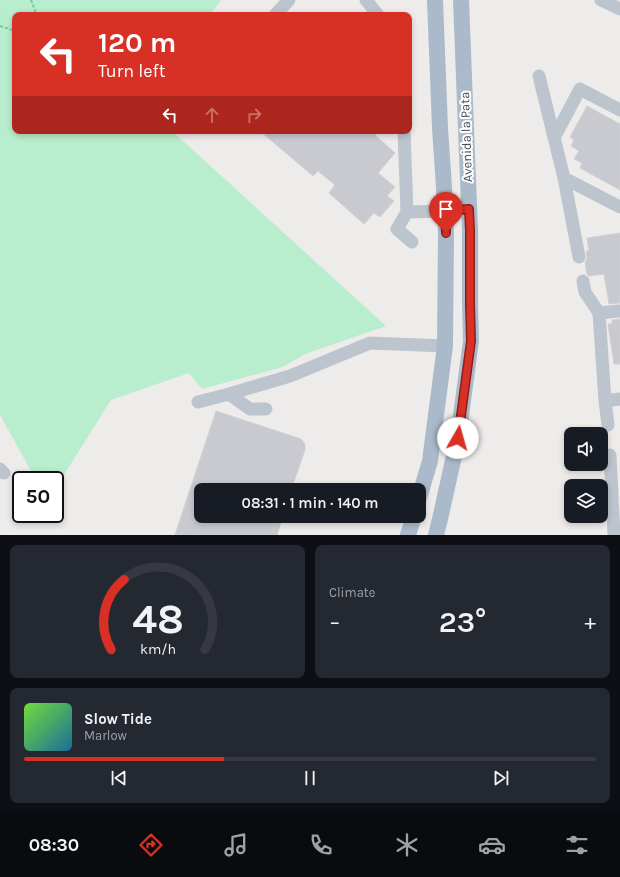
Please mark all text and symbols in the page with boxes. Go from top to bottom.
text: 120 m [98,26,176,59]
icon: left [32,28,84,80]
text: Turn left [98,60,166,82]
street label: Avenida la Pata [457,92,475,182]
icon: left [159,104,181,126]
icon: ahead [201,104,223,126]
icon: right [243,104,265,126]
pin [429,192,463,233]
icon: arrive [435,198,457,220]
position arrow [437,417,479,459]
map controls [564,427,608,523]
button: sound [564,427,608,471]
speed limit sign: 50 [12,471,64,523]
button: layers [564,479,608,523]
text: 08:31 · 1 min · 140 m [242,494,378,512]
text: Climate [329,585,375,600]
text: 48 [132,594,183,642]
text: 23° [439,604,486,640]
text: − [329,609,341,635]
text: + [584,609,596,635]
text: km/h [139,640,176,657]
text: Slow Tide [84,710,152,728]
text: Marlow [84,728,127,743]
icon: previous [108,767,130,789]
icon: pause [299,767,321,789]
icon: next [490,767,512,789]
icon: directions [137,831,165,859]
icon: music [222,831,250,859]
icon: phone [307,831,335,859]
icon: climate [393,831,421,859]
icon: car [478,831,506,859]
icon: filters [563,831,591,859]
text: 08:30 [29,834,79,856]

